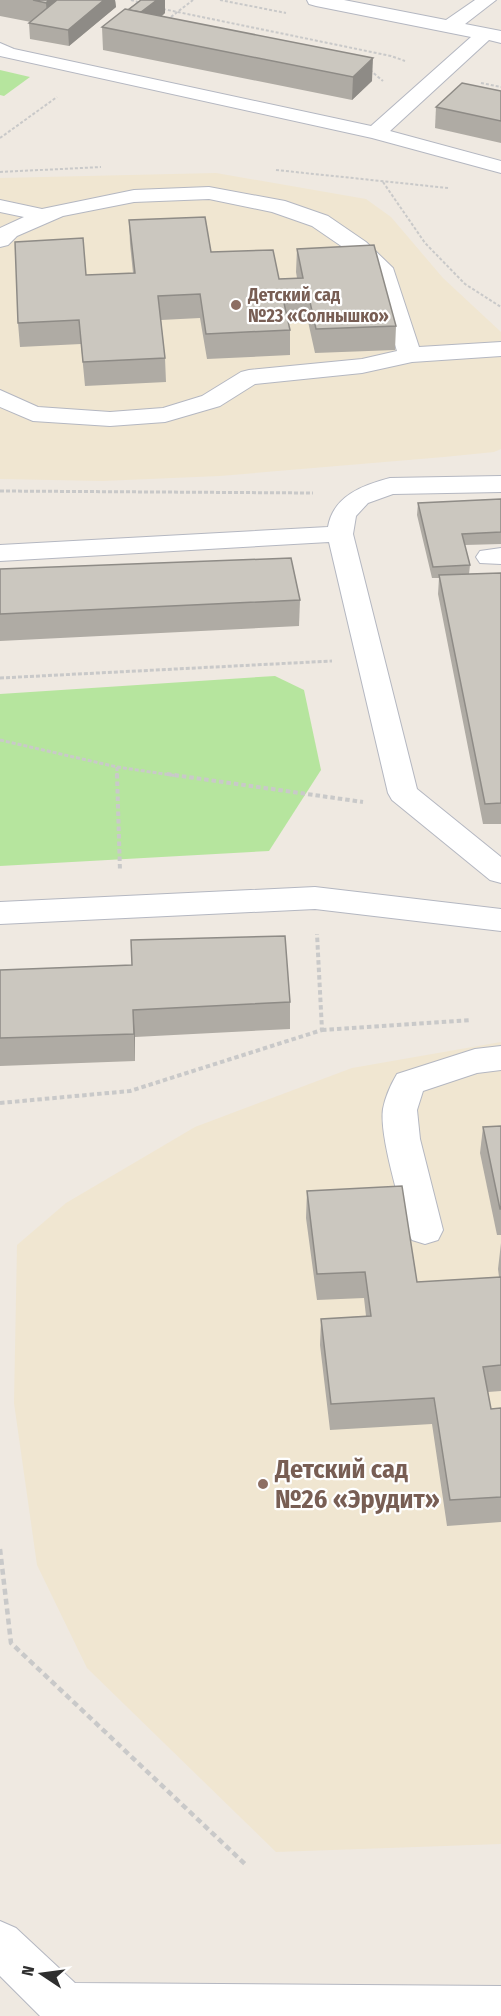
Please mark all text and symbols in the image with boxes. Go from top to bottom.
place label: Детский сад №23 «Солнышко» [247,284,389,327]
marker: Детский сад №23 «Солнышко» [229,298,243,312]
place label: Детский сад №26 «Эрудит» [274,1454,440,1515]
marker: Детский сад №26 «Эрудит» [256,1477,270,1491]
north arrow [12,1944,72,2004]
text: N [18,1964,38,1978]

